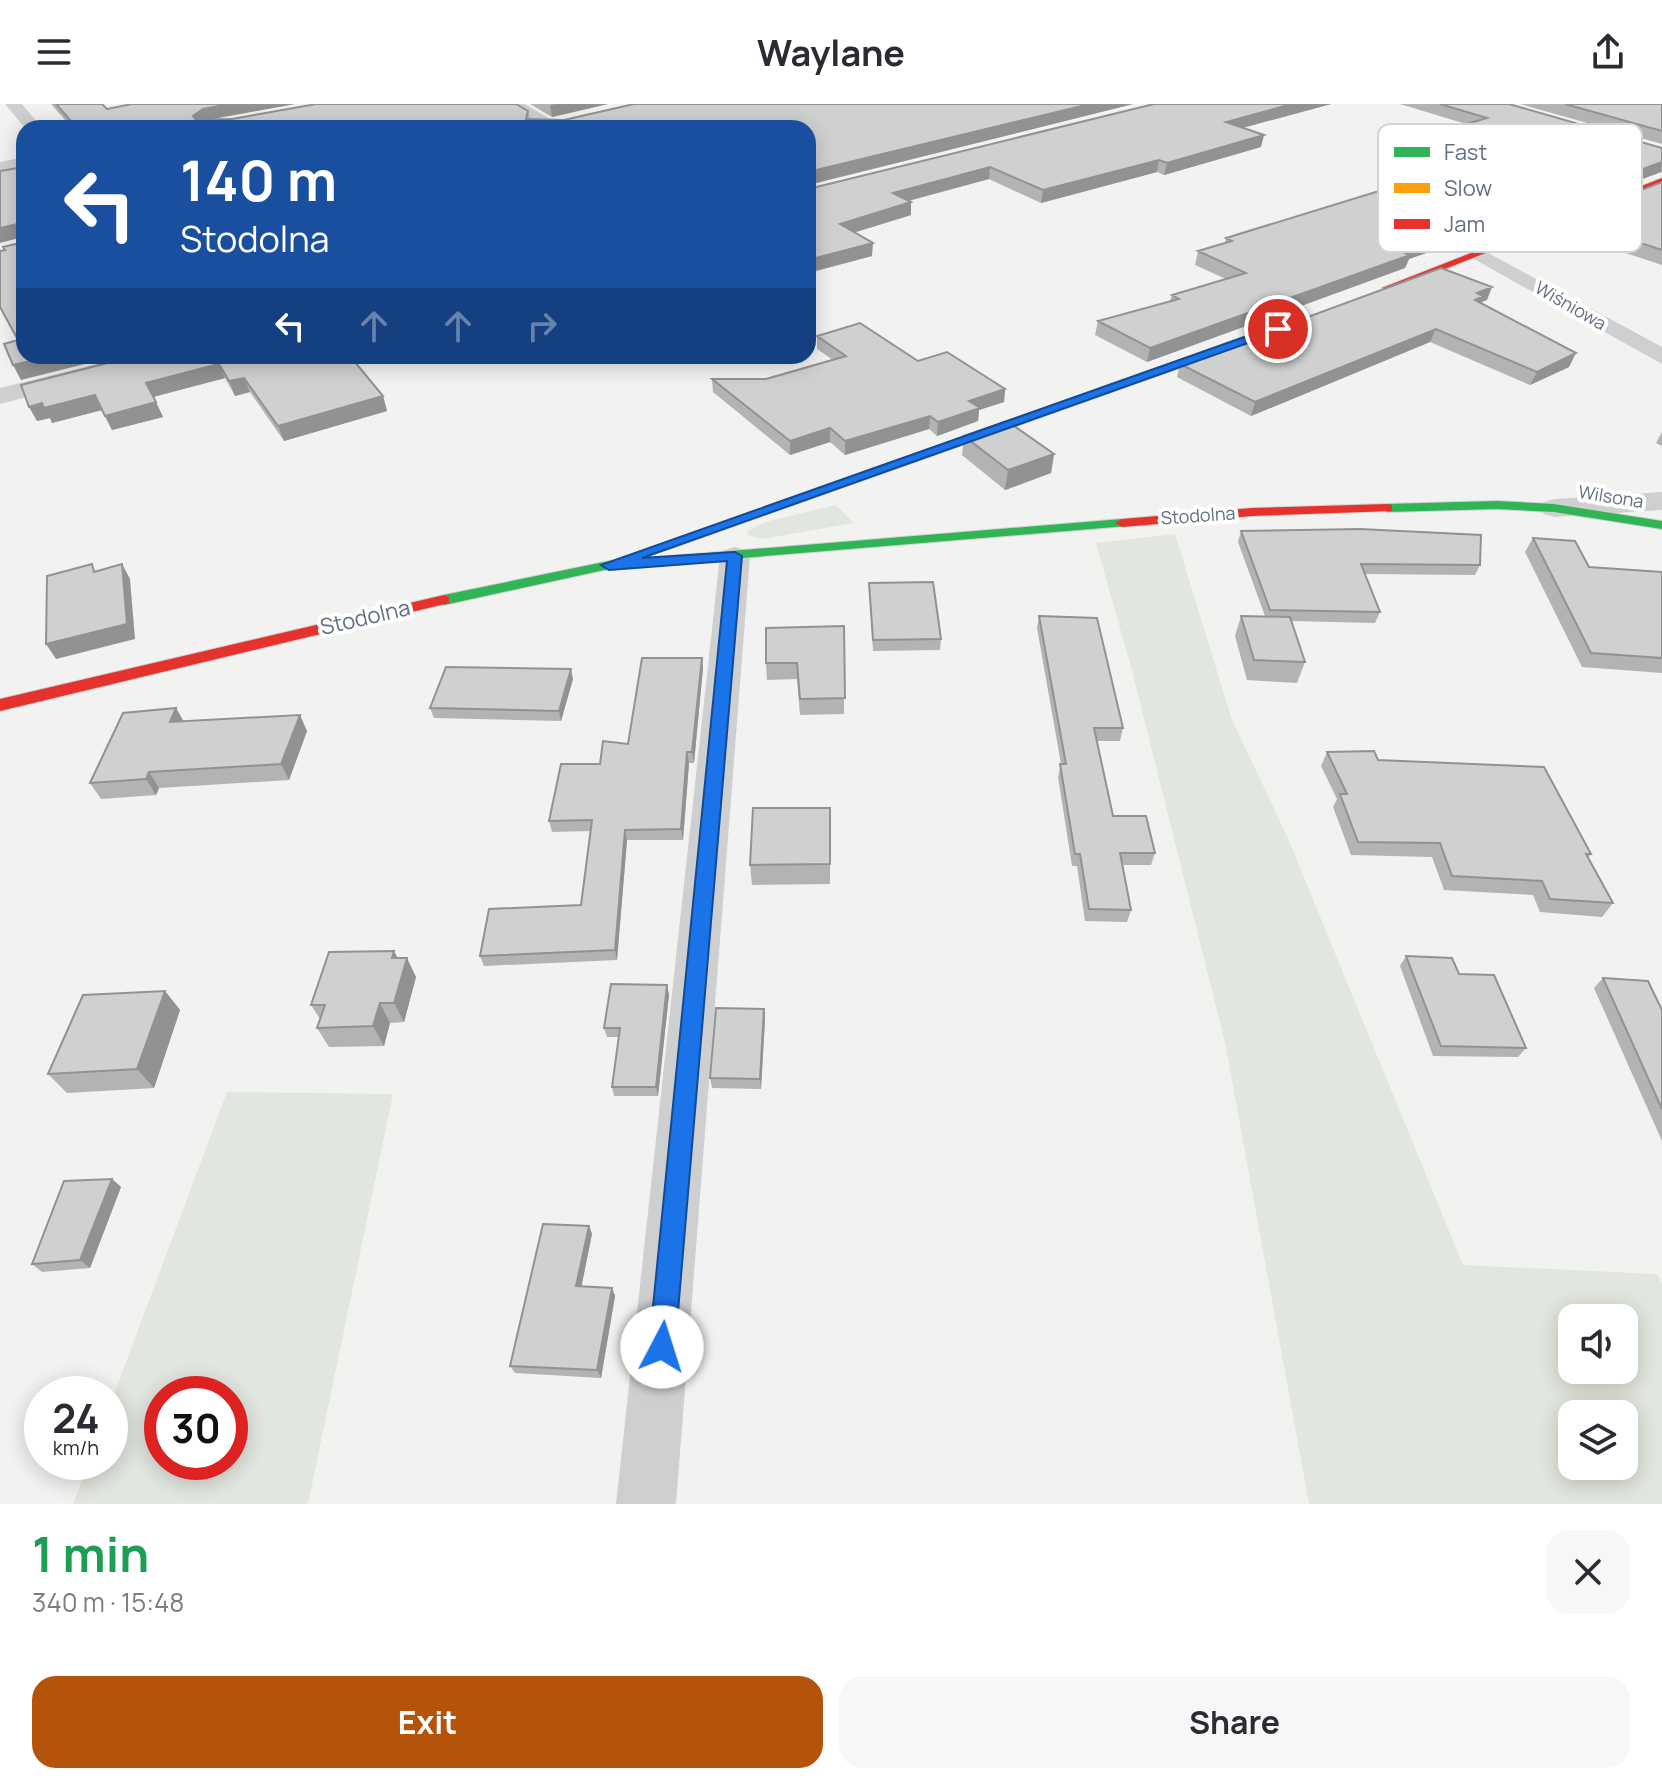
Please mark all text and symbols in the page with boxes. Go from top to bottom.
text: Waylane [757,28,905,77]
icon: menu [32,30,76,74]
icon: share [1586,30,1630,74]
legend [1378,124,1642,252]
text: Fast [1444,137,1487,167]
text: 140 m [180,141,337,218]
icon: left [48,152,152,256]
text: Slow [1444,173,1492,203]
text: Jam [1444,209,1485,239]
text: Stodolna [180,214,330,263]
street label: Wiśniowa [1531,275,1611,335]
pin [1244,295,1312,363]
icon: left [268,304,312,348]
icon: ahead [352,304,396,348]
icon: ahead [436,304,480,348]
icon: right [520,304,564,348]
icon: arrive [1256,307,1300,351]
street label: Wilsona [1577,479,1645,513]
street label: Stodolna [1160,500,1236,530]
street label: Stodolna [317,592,413,642]
map controls [1558,1304,1638,1480]
button: sound [1558,1304,1638,1384]
position arrow [620,1305,704,1389]
speed limit sign: 30 [144,1376,248,1480]
text: 24 [52,1390,100,1445]
button: layers [1558,1400,1638,1480]
text: km/h [53,1434,99,1461]
text: 1 min [32,1521,149,1586]
button: close [1546,1530,1630,1614]
text: 340 m · 15:48 [32,1584,184,1620]
button: Exit [32,1676,823,1768]
button: Share [839,1676,1630,1768]

